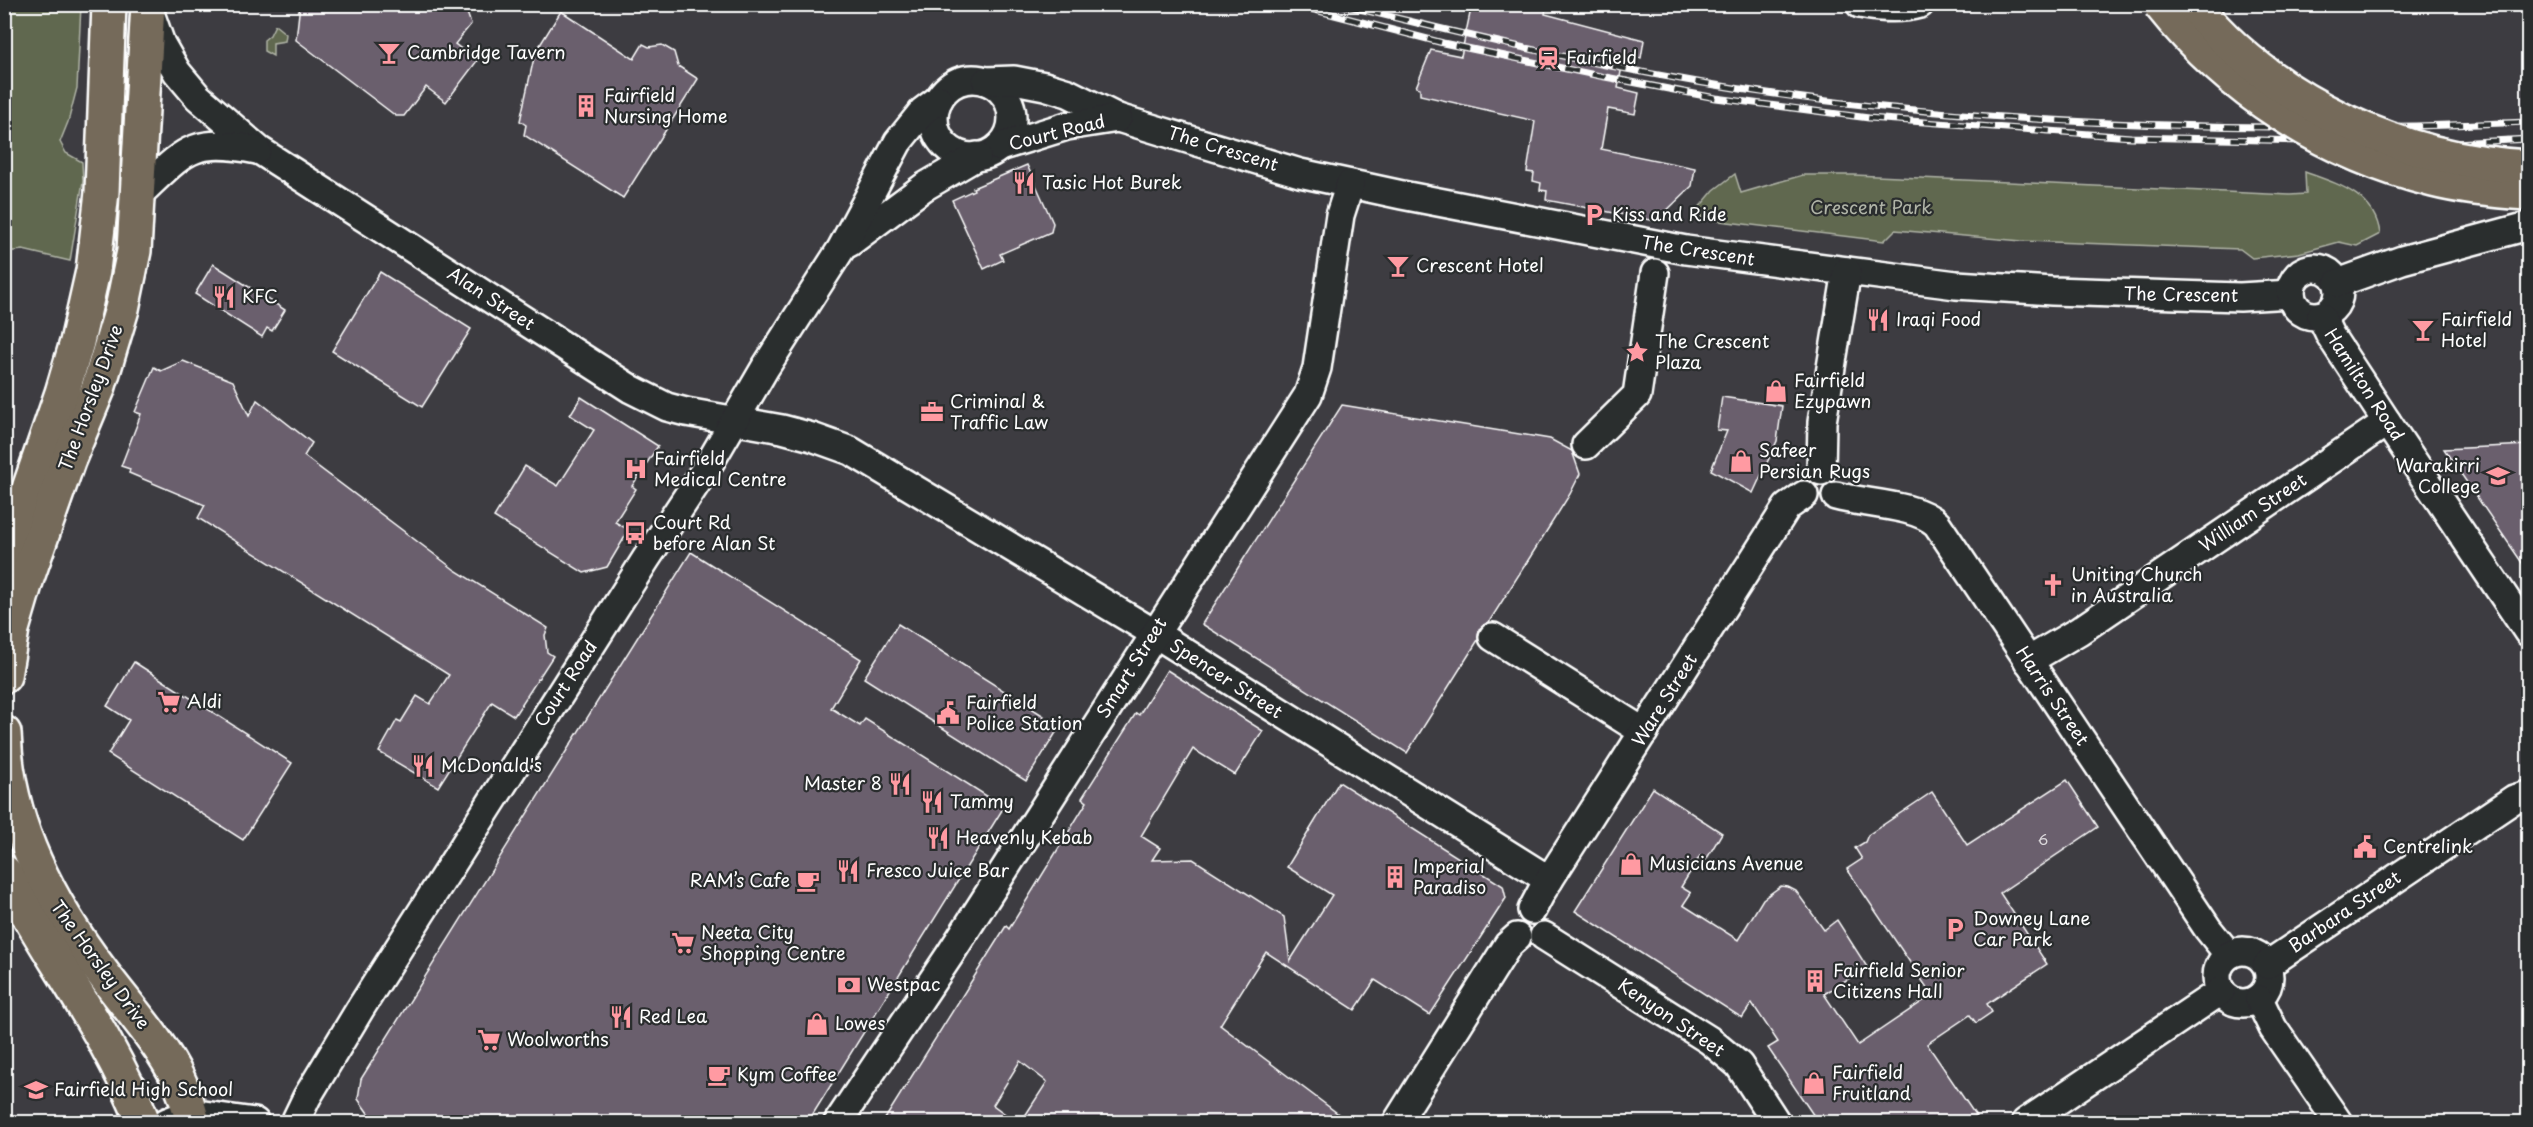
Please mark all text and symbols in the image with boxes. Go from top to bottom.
place label: Cambridge Tavern [407,38,566,65]
bar icon: Cambridge Tavern [376,40,402,66]
place label: Fairfield [1566,43,1637,70]
station icon: Fairfield [1535,45,1561,71]
place label: Fairfield Nursing Home [604,81,728,129]
building icon: Fairfield Nursing Home [573,93,599,119]
street label: Court Road [1006,107,1108,157]
street label: The Crescent [1165,118,1282,177]
place label: Tasic Hot Burek [1042,168,1182,195]
restaurant icon: Tasic Hot Burek [1011,170,1037,196]
park label: Crescent Park [1810,193,1932,220]
place label: Kiss and Ride [1612,200,1727,227]
parking icon: Kiss and Ride [1581,202,1607,228]
street label: The Crescent [1640,227,1757,272]
place label: Crescent Hotel [1416,251,1544,278]
bar icon: Crescent Hotel [1385,253,1411,279]
street label: Alan Street [443,259,541,336]
street label: The Crescent [2124,279,2238,308]
place label: KFC [242,282,278,309]
restaurant icon: KFC [211,284,237,310]
place label: Iraqi Food [1896,305,1981,332]
place label: Fairfield Hotel [2441,305,2512,353]
restaurant icon: Iraqi Food [1865,307,1891,333]
bar icon: Fairfield Hotel [2410,317,2436,343]
street label: The Horsley Drive [51,321,129,474]
street label: Hamilton Road [2319,323,2412,446]
place label: The Crescent Plaza [1655,327,1769,375]
place icon: The Crescent Plaza [1624,339,1650,365]
place label: Fairfield Ezypawn [1794,366,1871,414]
shop icon: Fairfield Ezypawn [1763,378,1789,404]
place label: Criminal & Traffic Law [950,387,1048,435]
office icon: Criminal & Traffic Law [919,399,945,425]
place label: Safeer Persian Rugs [1759,436,1870,484]
place label: Fairfield Medical Centre [654,444,787,492]
shop icon: Safeer Persian Rugs [1728,448,1754,474]
place label: Warakirri College [2396,451,2480,499]
hospital icon: Fairfield Medical Centre [623,456,649,482]
school or university icon: Warakirri College [2485,463,2511,489]
street label: William Street [2193,466,2311,558]
place label: Court Rd before Alan St [653,508,775,556]
bus stop icon: Court Rd before Alan St [622,520,648,546]
place label: Uniting Church in Australia [2071,560,2202,608]
church icon: Uniting Church in Australia [2040,572,2066,598]
street label: Smart Street [1089,611,1173,723]
street label: Spencer Street [1165,631,1289,724]
street label: Court Road [527,634,603,732]
street label: Harris Street [2010,640,2097,750]
street label: Ware Street [1624,648,1703,751]
place label: Aldi [187,687,222,714]
place label: Fairfield Police Station [966,688,1083,736]
supermarket icon: Aldi [156,689,182,715]
public building icon: Fairfield Police Station [935,700,961,726]
place label: McDonald's [441,751,542,778]
restaurant icon: McDonald's [410,753,436,779]
place label: Master 8 [804,769,882,796]
restaurant icon: Master 8 [887,771,913,797]
place label: Tammy [950,787,1014,814]
restaurant icon: Tammy [919,789,945,815]
place label: Heavenly Kebab [956,823,1092,850]
restaurant icon: Heavenly Kebab [925,825,951,851]
house number: 6 [2038,827,2048,850]
place label: Centrelink [2383,832,2473,859]
public building icon: Centrelink [2352,834,2378,860]
place label: Musicians Avenue [1649,849,1804,876]
shop icon: Musicians Avenue [1618,851,1644,877]
place label: Imperial Paradiso [1413,852,1486,900]
place label: Fresco Juice Bar [866,856,1010,883]
restaurant icon: Fresco Juice Bar [835,858,861,884]
street label: Barbara Street [2283,863,2406,958]
building icon: Imperial Paradiso [1382,864,1408,890]
place label: RAM’s Cafe [690,866,790,893]
cafe icon: RAM’s Cafe [795,868,821,894]
street label: The Horsley Drive [45,894,157,1034]
place label: Downey Lane Car Park [1973,904,2091,952]
parking icon: Downey Lane Car Park [1942,916,1968,942]
place label: Neeta City Shopping Centre [701,918,846,966]
supermarket icon: Neeta City Shopping Centre [670,930,696,956]
place label: Fairfield Senior Citizens Hall [1833,956,1965,1004]
building icon: Fairfield Senior Citizens Hall [1802,968,1828,994]
place label: Westpac [867,970,940,997]
street label: Kenyon Street [1613,971,1731,1063]
bank icon: Westpac [836,972,862,998]
place label: Red Lea [639,1002,708,1029]
restaurant icon: Red Lea [608,1004,634,1030]
place label: Lowes [835,1009,885,1036]
shop icon: Lowes [804,1011,830,1037]
place label: Woolworths [507,1025,609,1052]
supermarket icon: Woolworths [476,1027,502,1053]
place label: Fairfield Fruitland [1832,1058,1911,1106]
place label: Kym Coffee [737,1060,837,1087]
cafe icon: Kym Coffee [706,1062,732,1088]
shop icon: Fairfield Fruitland [1801,1070,1827,1096]
place label: Fairfield High School [54,1075,233,1102]
school or university icon: Fairfield High School [23,1077,49,1103]

